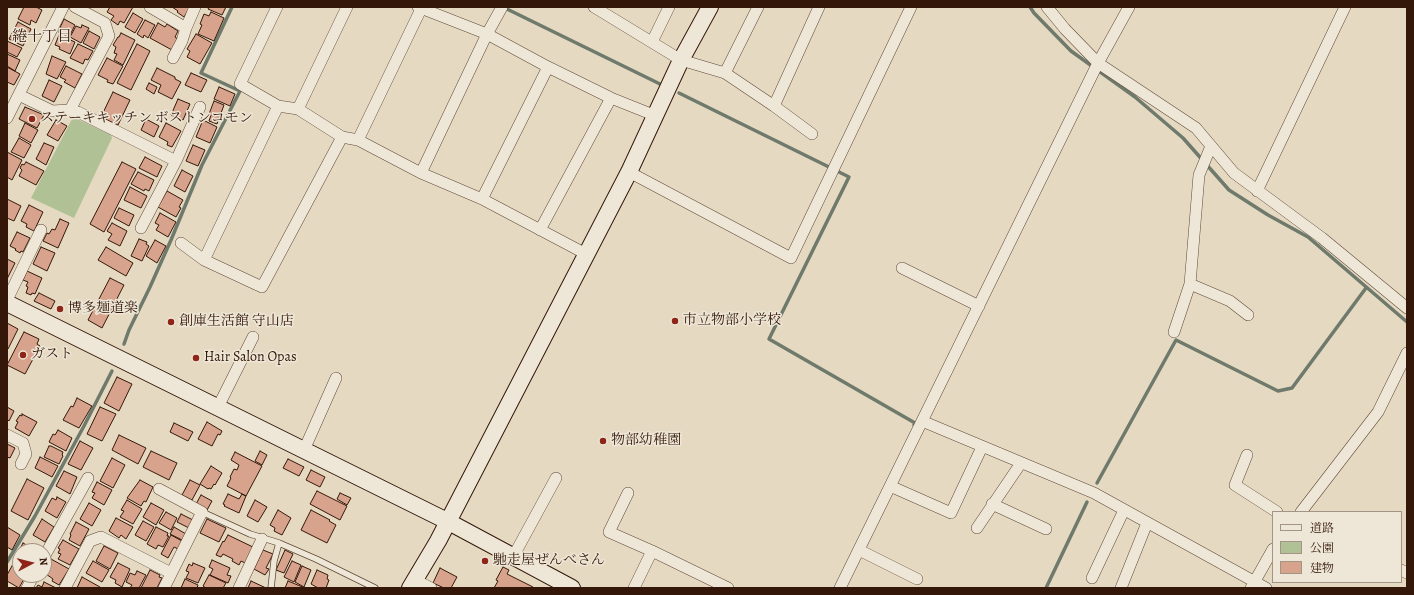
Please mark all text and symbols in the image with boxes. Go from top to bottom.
district label: 綣十丁目 [12,28,72,46]
place label: ステーキキッチン ボストンコモン [40,111,253,127]
marker: ステーキキッチン ボストンコモン [27,114,37,124]
place label: 博多麺道楽 [68,301,138,317]
marker: 博多麺道楽 [55,304,65,314]
place label: 市立物部小学校 [683,313,781,329]
place label: 創庫生活館 守山店 [179,314,294,330]
marker: 市立物部小学校 [670,316,680,326]
marker: 創庫生活館 守山店 [166,317,176,327]
place label: ガスト [31,347,73,363]
marker: ガスト [18,350,28,360]
place label: Hair Salon Opas [204,350,297,366]
marker: Hair Salon Opas [191,353,201,363]
place label: 物部幼稚園 [611,433,681,449]
marker: 物部幼稚園 [598,436,608,446]
legend [1272,511,1402,583]
text: 道路 [1310,520,1334,536]
text: 公園 [1310,540,1334,556]
north arrow [12,543,52,583]
place label: 馳走屋ぜんべさん [493,553,605,569]
marker: 馳走屋ぜんべさん [480,556,490,566]
text: N [35,557,51,566]
text: 建物 [1310,560,1334,576]

